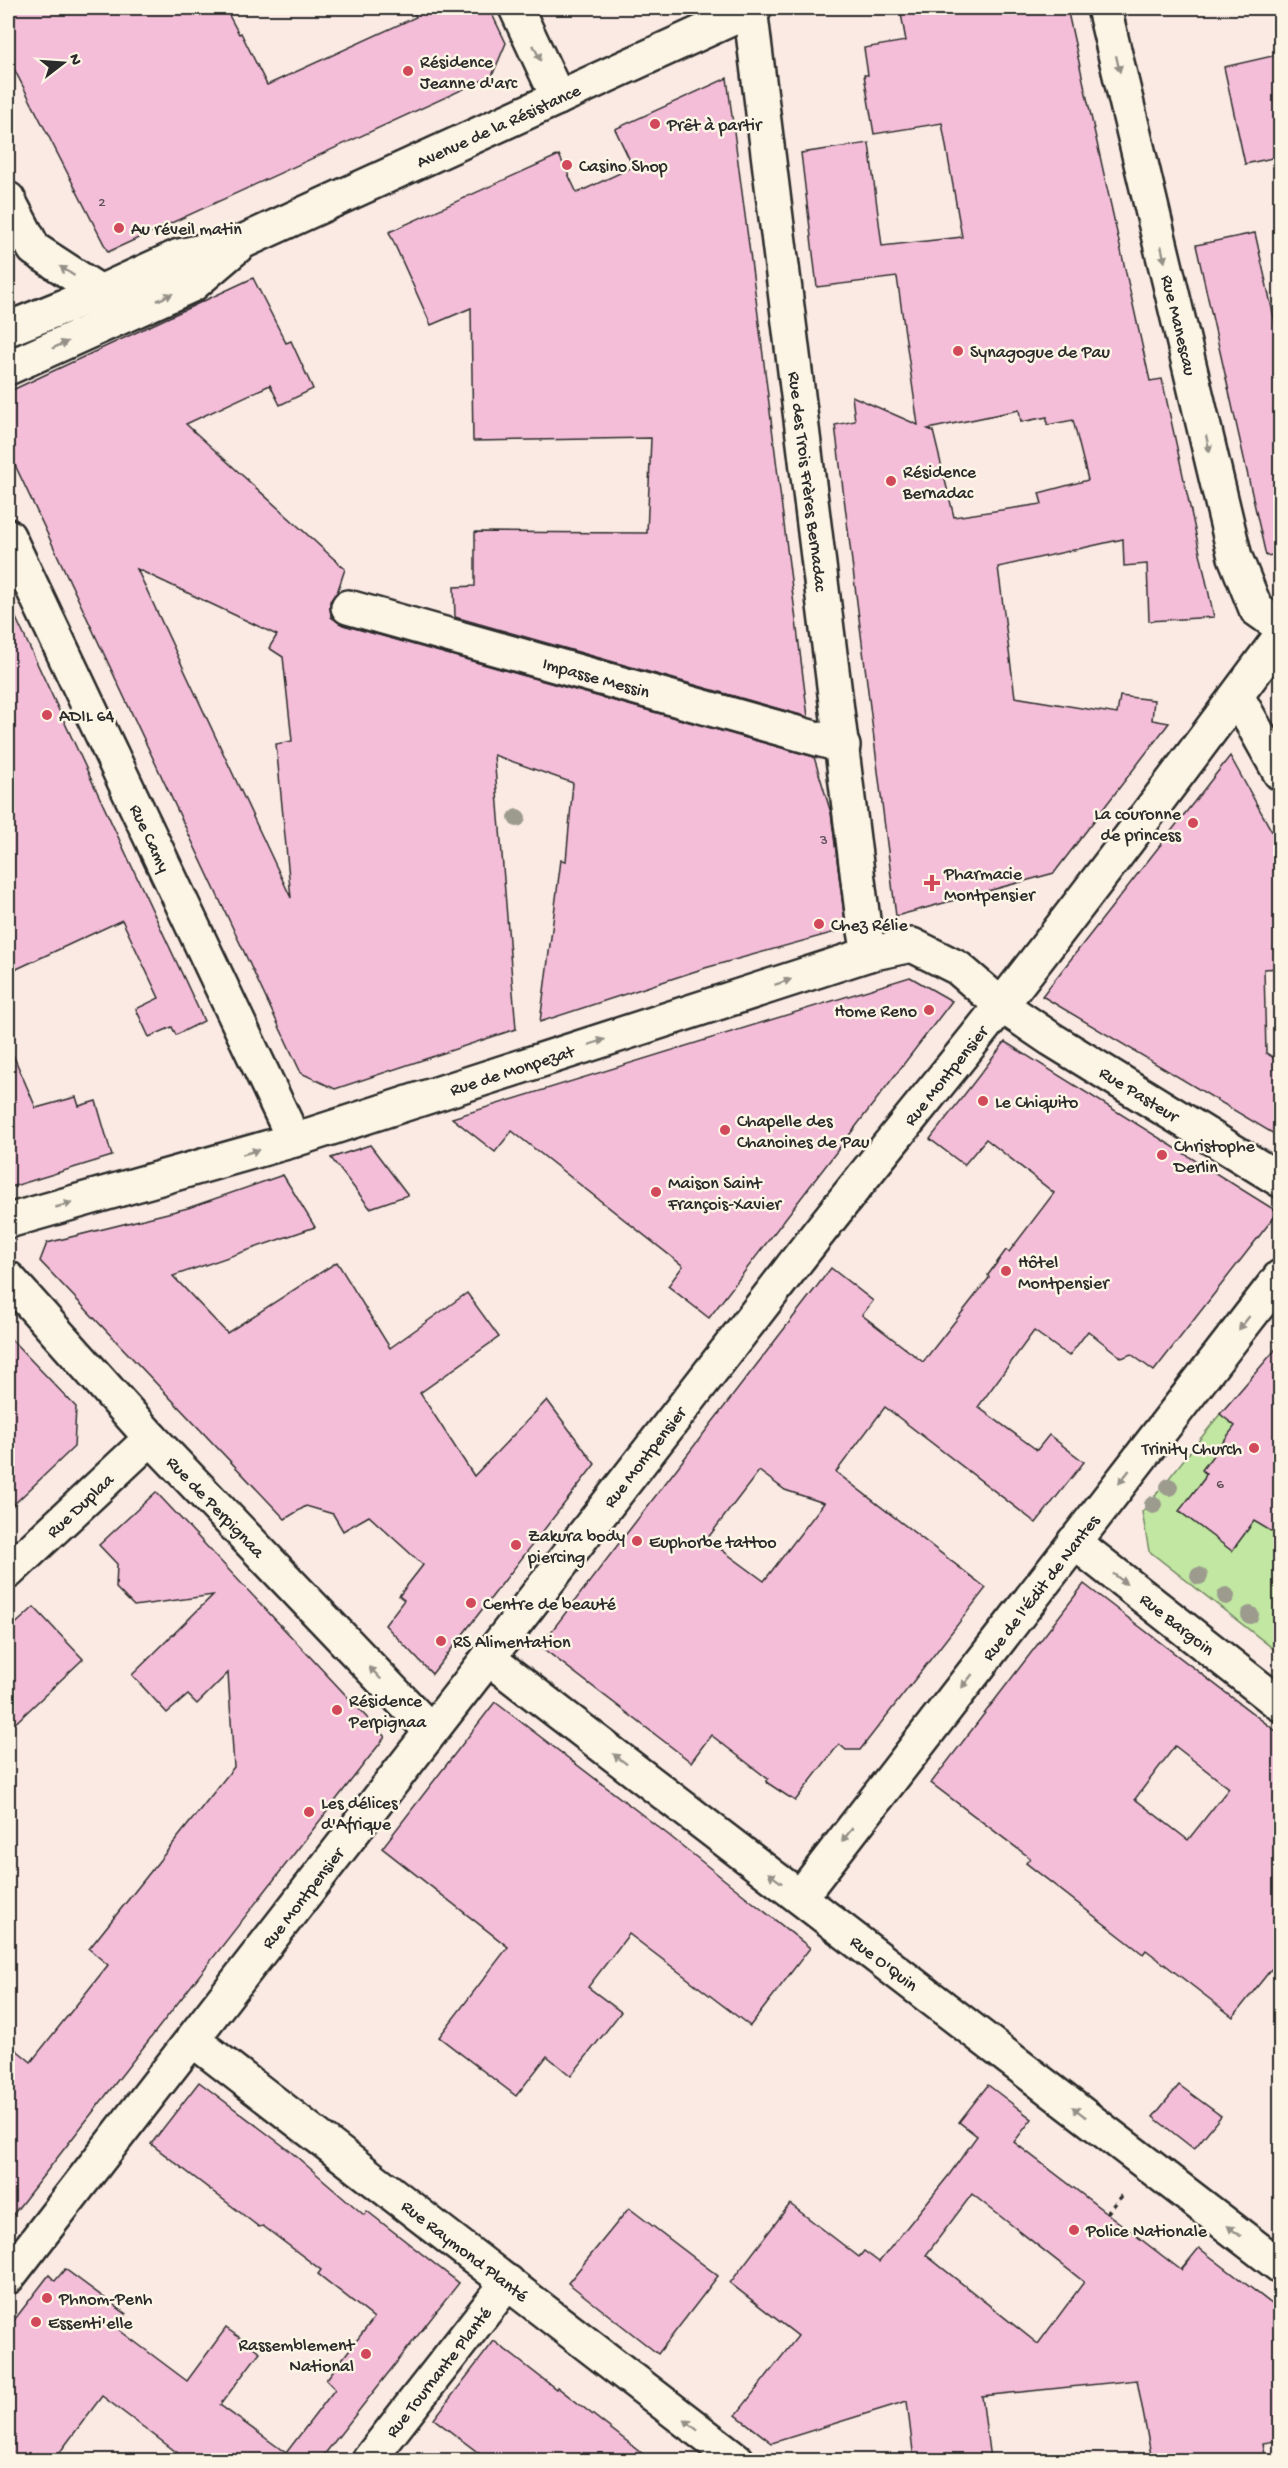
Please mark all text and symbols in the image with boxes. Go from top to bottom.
north arrow [33,33,93,93]
one-way arrow [532,44,541,61]
text: N [63,52,85,68]
place label: Résidence Jeanne d'arc [420,53,518,95]
one-way arrow [1113,55,1123,74]
marker: Résidence Jeanne d'arc [401,64,415,78]
street label: Avenue de la Résistance [414,81,585,174]
place label: Prêt à partir [666,116,763,137]
marker: Prêt à partir [648,117,662,131]
place label: Casino Shop [579,157,668,178]
marker: Casino Shop [560,158,574,172]
house number: 2 [98,194,106,212]
place label: Au réveil matin [131,220,242,241]
marker: Au réveil matin [112,221,126,235]
one-way arrow [1158,245,1168,263]
one-way arrow [59,266,75,277]
street label: Rue Manescau [1155,273,1200,379]
one-way arrow [156,292,174,301]
one-way arrow [51,340,69,350]
place label: Synagogue de Pau [970,343,1111,364]
marker: Synagogue de Pau [951,344,965,358]
street label: Rue des Trois Frères Bernadac [782,371,830,594]
one-way arrow [1203,435,1213,453]
place label: Résidence Bernadac [902,463,977,505]
marker: Résidence Bernadac [884,474,898,488]
street label: Impasse Messin [540,654,652,704]
place label: ADIL 64 [59,707,115,728]
marker: ADIL 64 [40,708,54,722]
street label: Rue Camy [124,802,174,876]
place label: La couronne de princess [1094,805,1182,847]
marker: La couronne de princess [1186,816,1200,830]
house number: 3 [819,832,828,850]
place label: Pharmacie Montpensier [943,865,1036,907]
marker: Pharmacie Montpensier [925,876,939,890]
place label: Chez Rélie [831,916,909,937]
marker: Chez Rélie [812,917,826,931]
one-way arrow [774,977,792,986]
place label: Home Reno [834,1002,917,1023]
marker: Home Reno [922,1003,936,1017]
street label: Rue Montpensier [901,1021,995,1131]
one-way arrow [588,1037,606,1046]
street label: Rue de Monpezat [448,1042,579,1102]
street label: Rue Pasteur [1095,1063,1183,1129]
place label: Le Chiquito [995,1093,1078,1114]
marker: Le Chiquito [976,1094,990,1108]
place label: Chapelle des Chanoines de Pau [737,1112,870,1154]
marker: Chapelle des Chanoines de Pau [718,1123,732,1137]
place label: Christophe Derlin [1173,1137,1256,1179]
one-way arrow [243,1147,261,1156]
marker: Christophe Derlin [1155,1148,1169,1162]
place label: Maison Saint François-Xavier [667,1174,782,1216]
marker: Maison Saint François-Xavier [649,1185,663,1199]
one-way arrow [55,1200,73,1209]
place label: Hôtel Montpensier [1018,1253,1110,1295]
marker: Hôtel Montpensier [999,1264,1013,1278]
one-way arrow [1238,1315,1251,1331]
street label: Rue Montpensier [600,1402,693,1513]
place label: Trinity Church [1141,1440,1242,1461]
marker: Trinity Church [1247,1441,1261,1455]
street label: Rue de Perpignaa [161,1453,269,1564]
one-way arrow [1119,1469,1131,1484]
street label: Rue Duplaa [43,1470,120,1543]
house number: 6 [1216,1476,1224,1494]
street label: Rue de l'Édit de Nantes [979,1510,1106,1666]
place label: Zakura body piercing [527,1527,625,1569]
place label: Euphorbe tattoo [649,1533,777,1554]
marker: Euphorbe tattoo [630,1534,644,1548]
marker: Zakura body piercing [509,1538,523,1552]
one-way arrow [1112,1573,1128,1585]
street label: Rue Bargoin [1135,1590,1218,1662]
place label: Centre de beauté [483,1595,617,1616]
marker: Centre de beauté [464,1596,478,1610]
place label: RS Alimentation [453,1633,571,1654]
marker: RS Alimentation [434,1634,448,1648]
one-way arrow [369,1666,383,1680]
one-way arrow [960,1673,973,1689]
place label: Résidence Perpignaa [348,1692,427,1734]
marker: Résidence Perpignaa [330,1703,344,1717]
one-way arrow [612,1753,628,1766]
place label: Les délices d'Afrique [321,1794,399,1836]
marker: Les délices d'Afrique [302,1805,316,1819]
one-way arrow [841,1827,854,1843]
street label: Rue Montpensier [258,1843,351,1954]
one-way arrow [767,1872,783,1884]
street label: Rue O'Quin [845,1932,922,1997]
one-way arrow [1072,2106,1088,2118]
street label: Rue Raymond Planté [396,2197,532,2308]
place label: Police Nationale [1085,2222,1208,2243]
marker: Police Nationale [1067,2223,1081,2237]
one-way arrow [1227,2225,1242,2237]
place label: Phnom-Penh [58,2290,153,2311]
marker: Phnom-Penh [40,2291,54,2305]
street label: Rue Tournante Planté [382,2303,498,2443]
place label: Essenti'elle [48,2314,133,2335]
marker: Essenti'elle [29,2315,43,2329]
place label: Rassemblement National [239,2336,356,2378]
marker: Rassemblement National [359,2347,373,2361]
one-way arrow [683,2418,699,2431]

